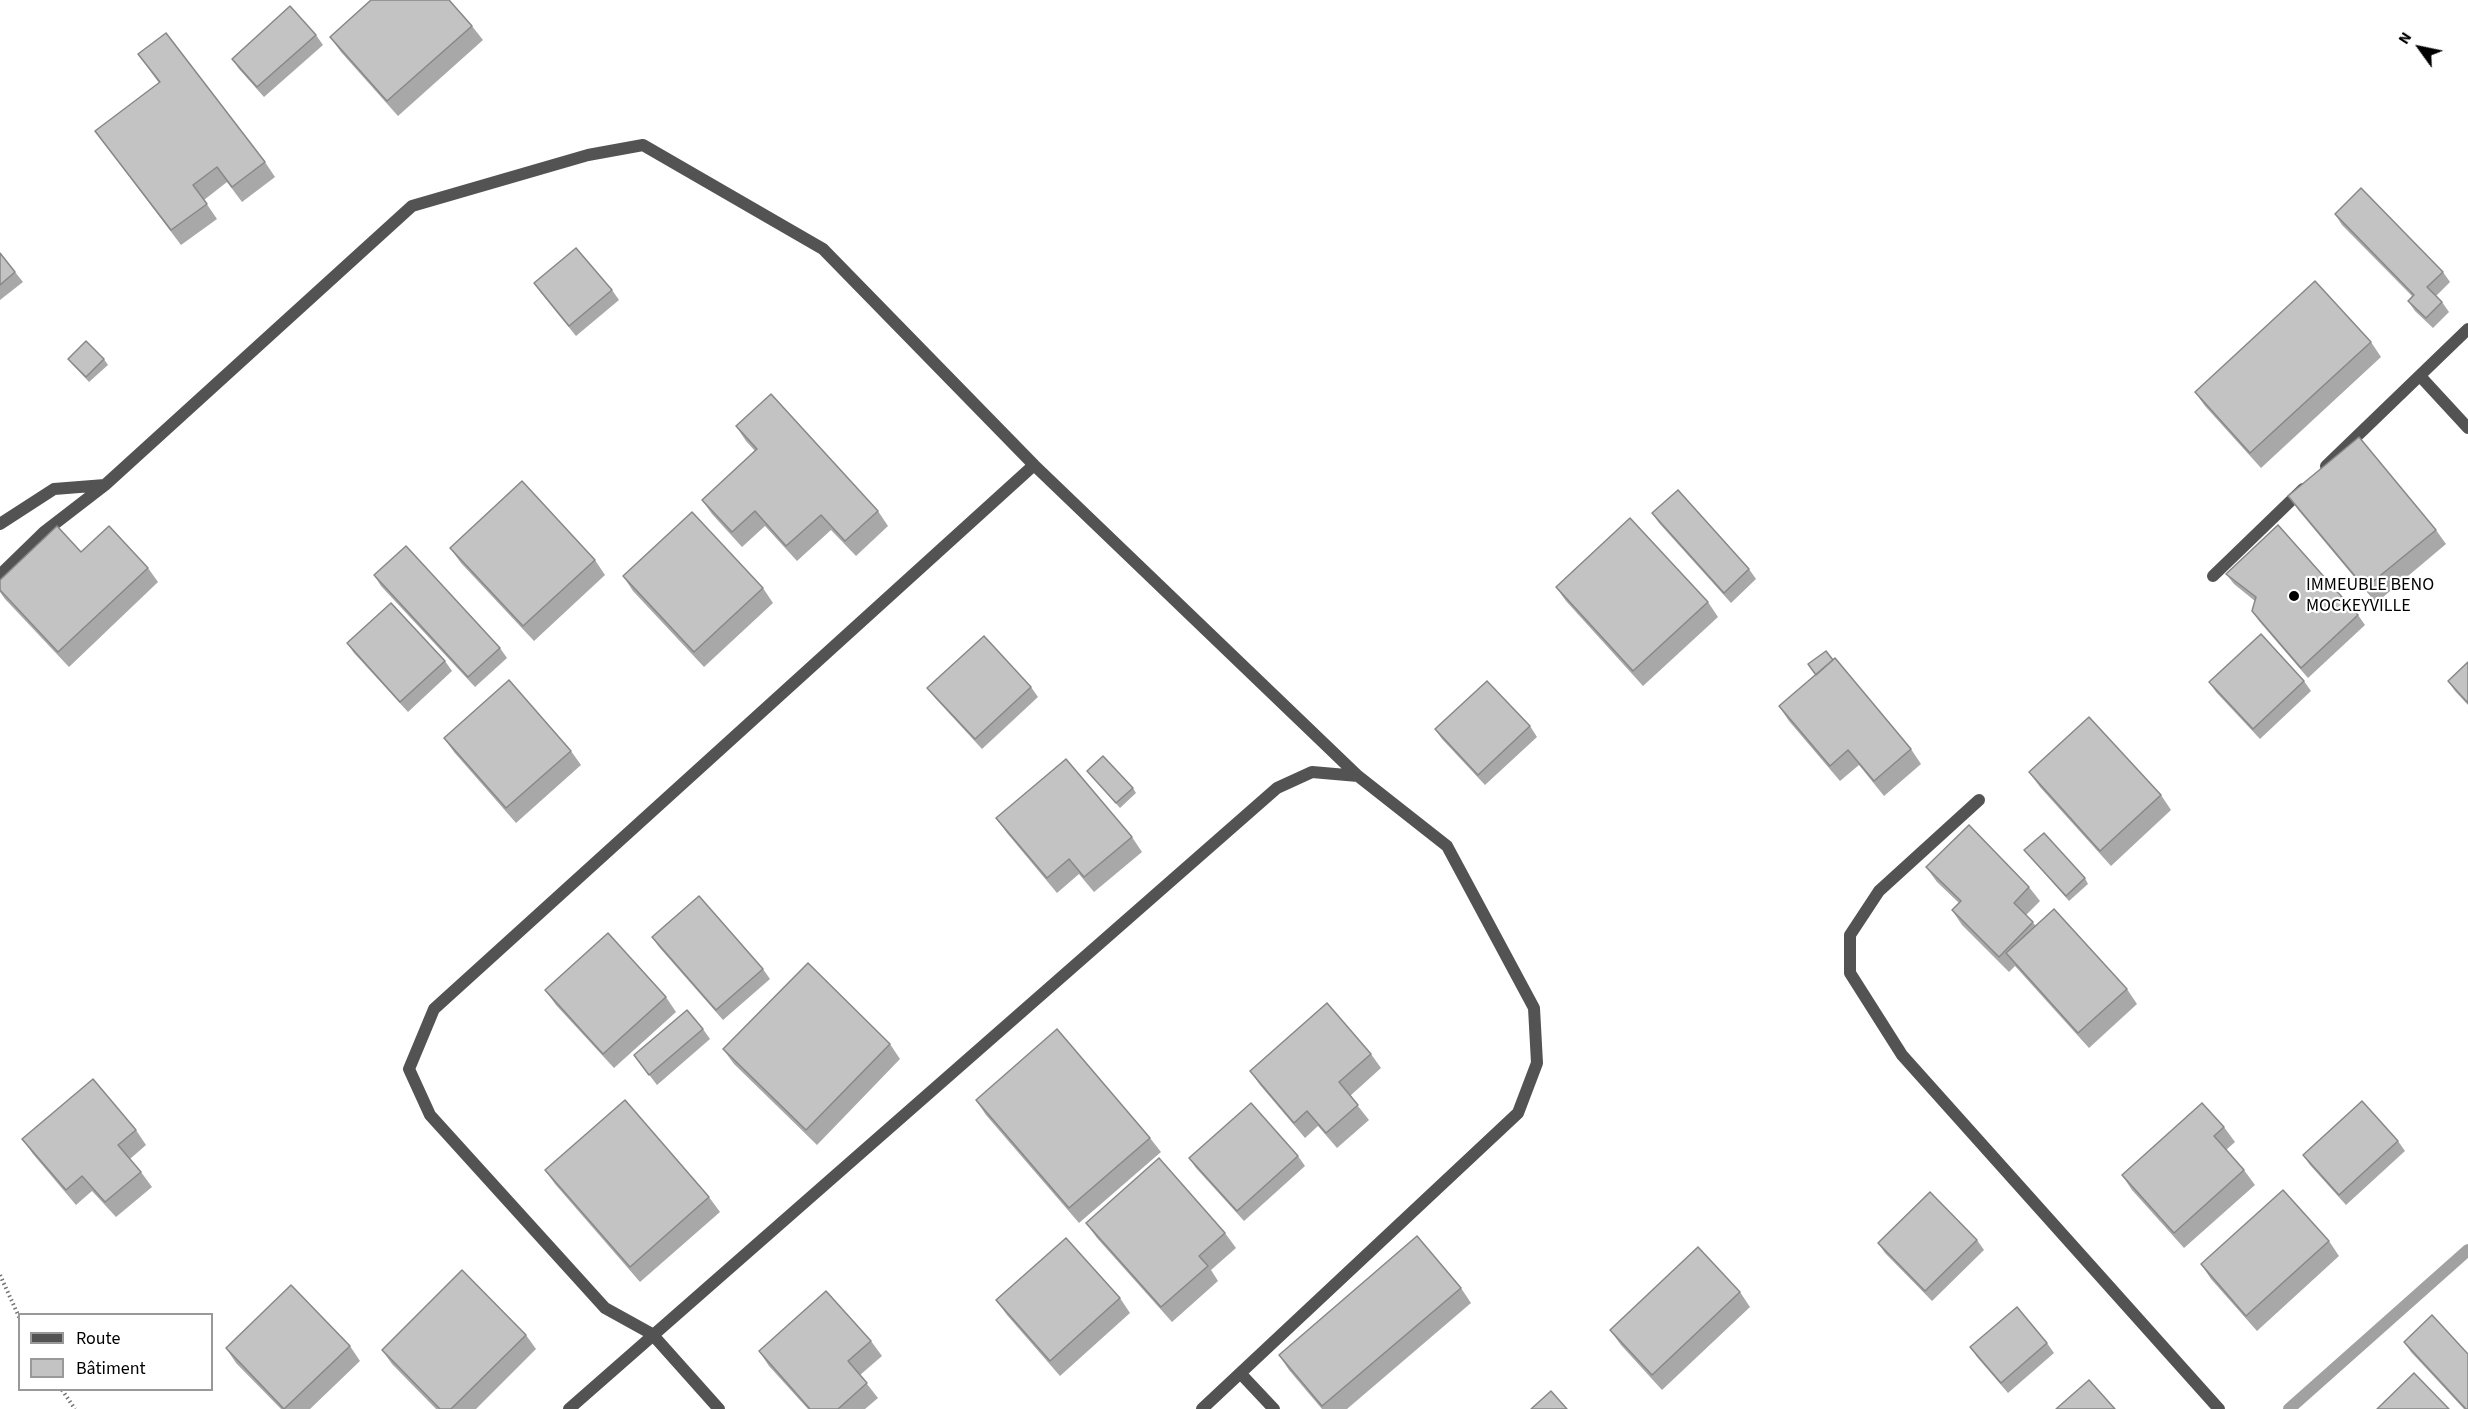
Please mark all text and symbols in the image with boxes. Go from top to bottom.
north arrow [2390,18,2450,78]
text: N [2393,28,2417,49]
place label: IMMEUBLE BENO MOCKEYVILLE [2306,575,2434,618]
marker: IMMEUBLE BENO MOCKEYVILLE [2287,589,2301,603]
legend [18,1313,213,1391]
text: Route [76,1326,120,1351]
text: Bâtiment [76,1356,146,1381]

